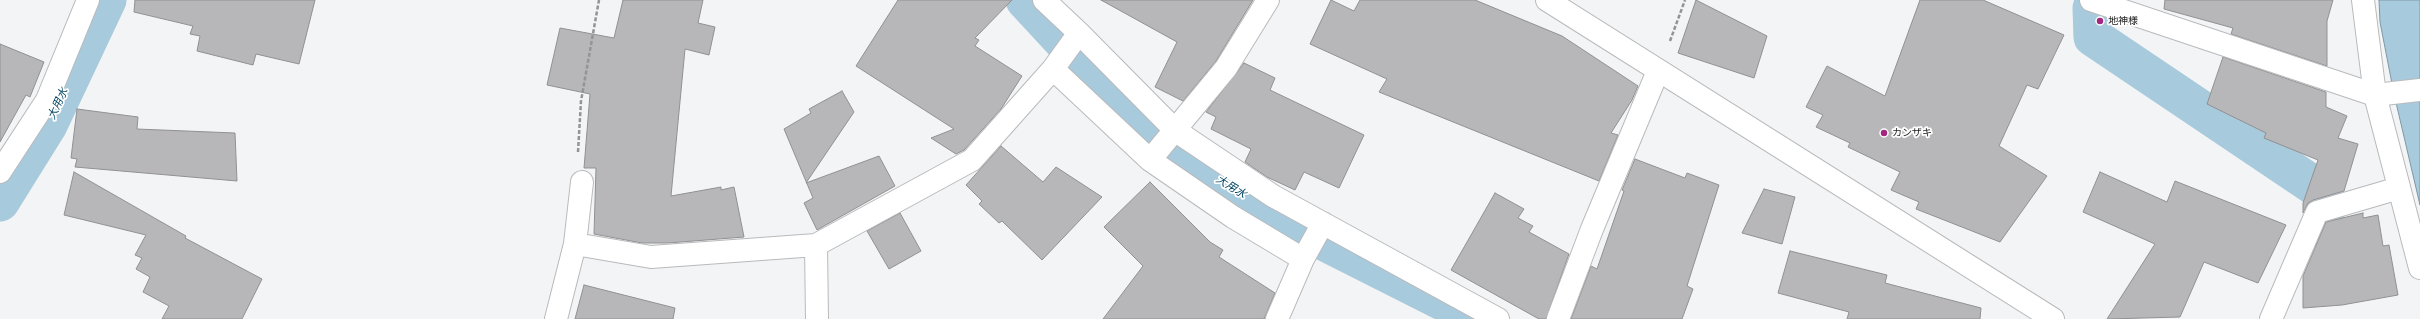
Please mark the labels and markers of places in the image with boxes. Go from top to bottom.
place label: 地神様 [2108,15,2138,27]
marker: 地神様 [2095,16,2105,26]
place label: カンザキ [1892,127,1932,139]
marker: カンザキ [1879,128,1889,138]

